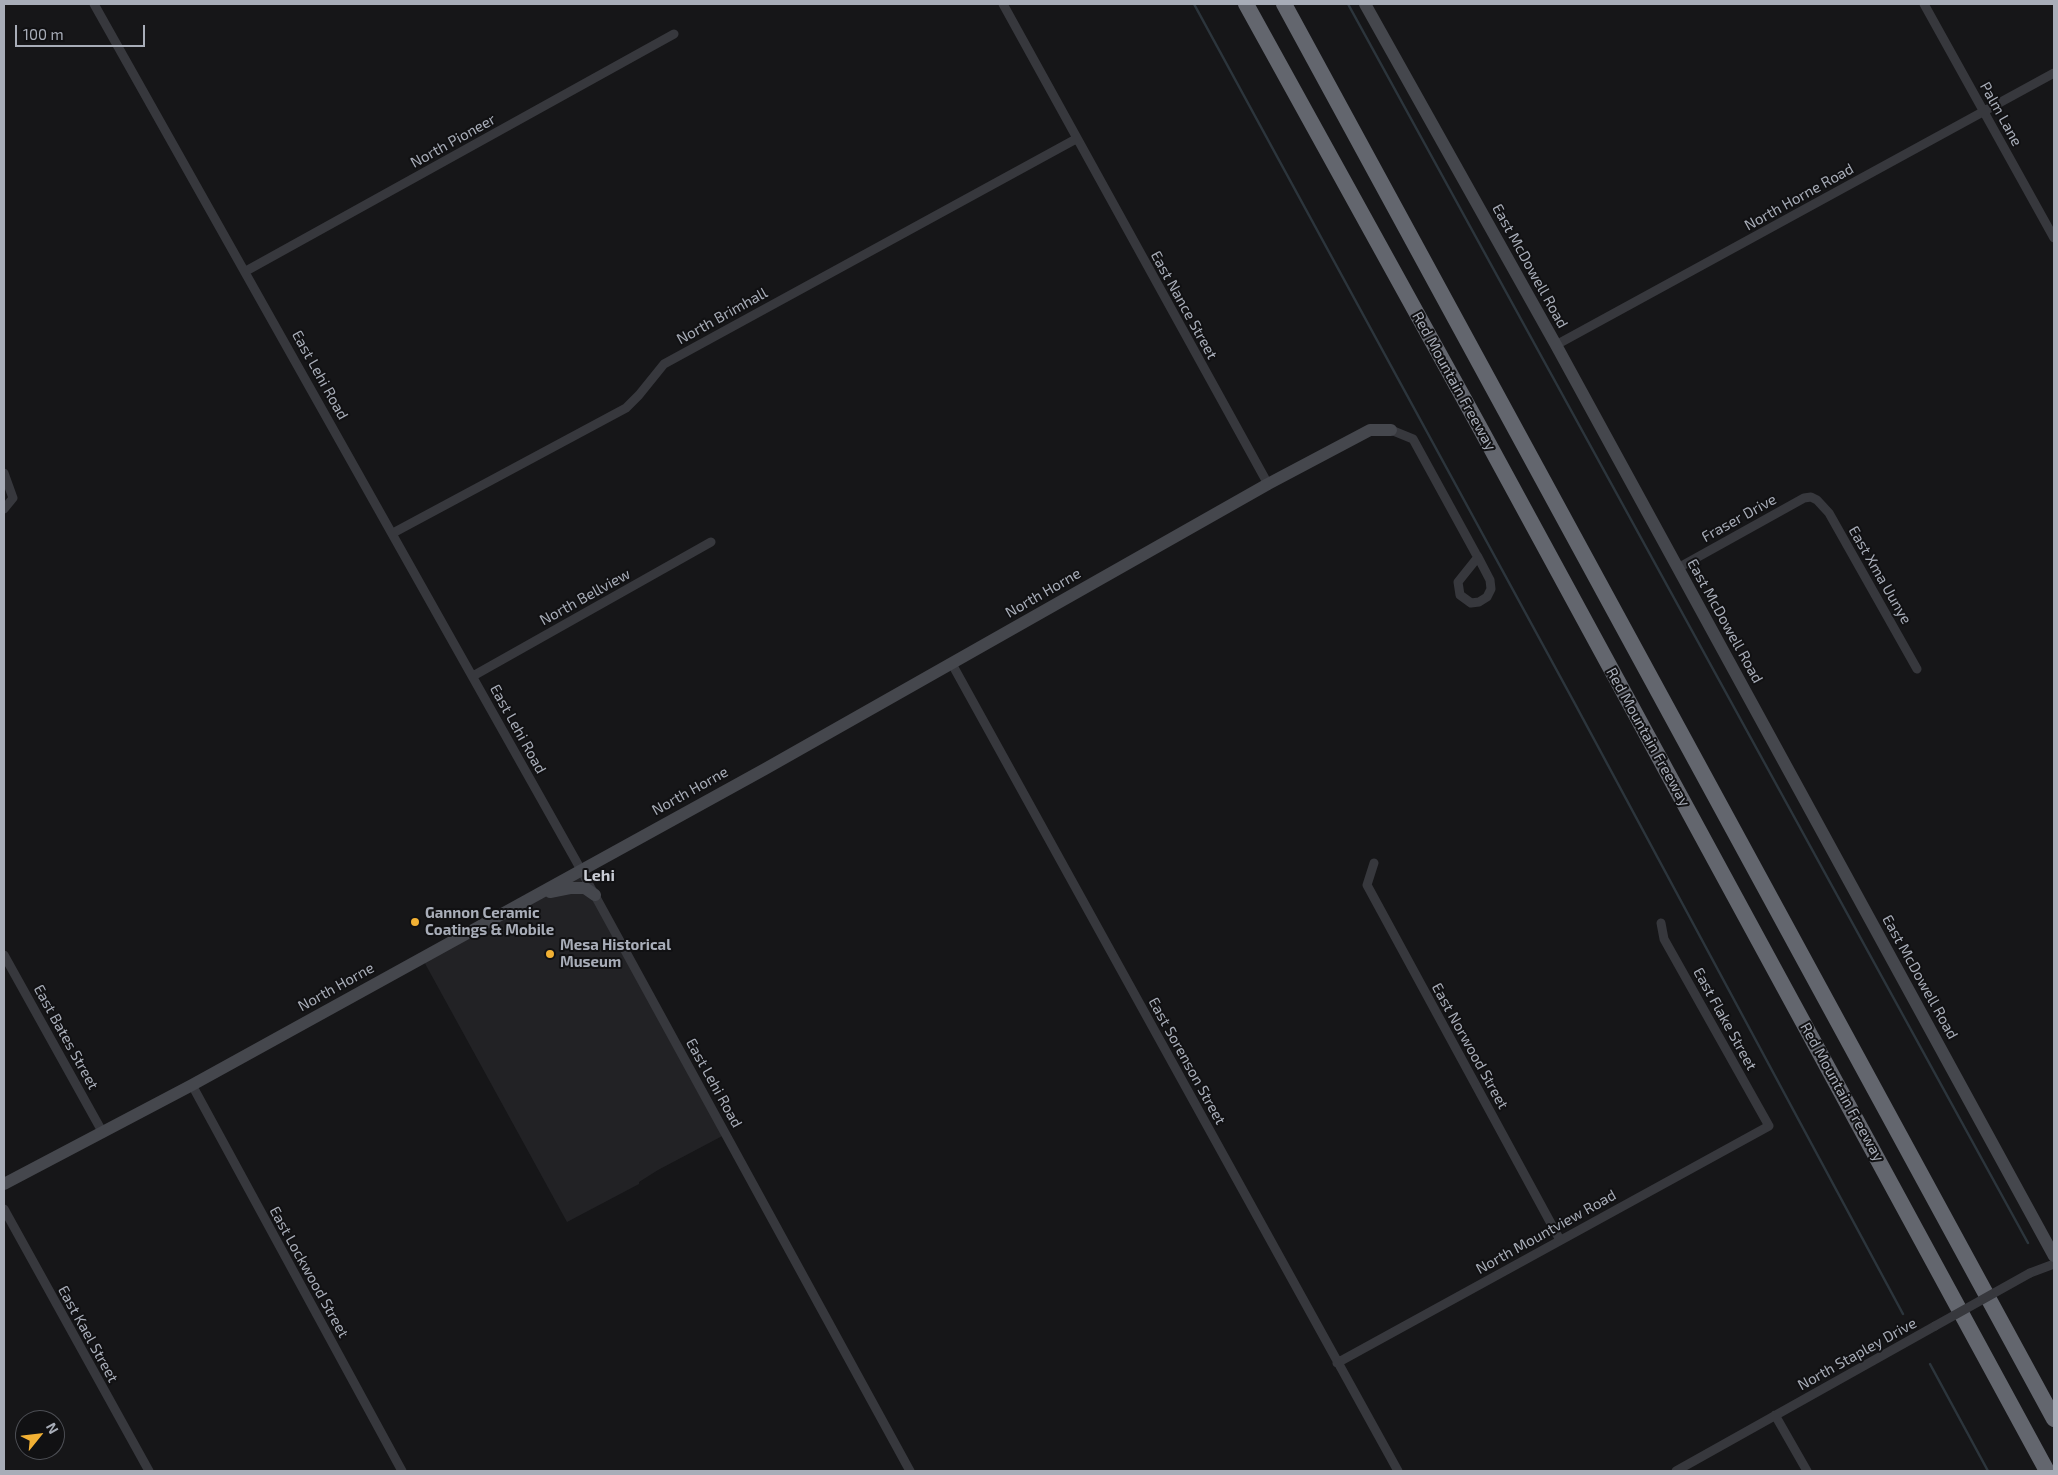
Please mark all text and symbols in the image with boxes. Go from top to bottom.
scale bar [18,15,148,47]
text: 100 m [23,25,64,43]
street label: Palm Lane [1976,79,2026,149]
street label: North Pioneer [407,110,499,172]
street label: North Horne Road [1741,160,1857,234]
street label: East McDowell Road [1488,201,1572,331]
street label: East Nance Street [1147,248,1221,362]
street label: North Brimhall [674,284,770,348]
street label: Red Mountain Freeway [1408,308,1500,454]
street label: East Lehi Road [288,327,352,423]
street label: Fraser Drive [1698,490,1780,546]
street label: East Xma Uunye [1845,523,1915,627]
street label: East McDowell Road [1683,556,1767,686]
street label: North Horne [1002,564,1084,622]
street label: North Bellview [537,565,633,629]
street label: Red Mountain Freeway [1602,664,1694,810]
street label: East Lehi Road [486,681,550,777]
street label: North Horne [649,763,731,819]
district label: Lehi [583,866,615,886]
place label: Gannon Ceramic Coatings & Mobile [425,904,554,939]
street label: East McDowell Road [1878,912,1962,1042]
marker: Gannon Ceramic Coatings & Mobile [409,916,421,928]
place label: Mesa Historical Museum [560,936,671,971]
marker: Mesa Historical Museum [544,948,556,960]
street label: North Horne [295,959,377,1015]
street label: East Flake Street [1689,965,1761,1073]
street label: East Norwood Street [1428,980,1512,1112]
street label: East Bates Street [30,981,102,1093]
street label: East Sorenson Street [1145,994,1229,1128]
street label: Red Mountain Freeway [1796,1019,1888,1165]
street label: East Lehi Road [682,1035,746,1131]
street label: North Mountview Road [1473,1186,1619,1278]
street label: East Lockwood Street [265,1203,353,1341]
street label: East Kael Street [54,1282,122,1386]
street label: North Stapley Drive [1794,1314,1920,1394]
north arrow [15,1410,65,1460]
text: N [43,1419,63,1437]

